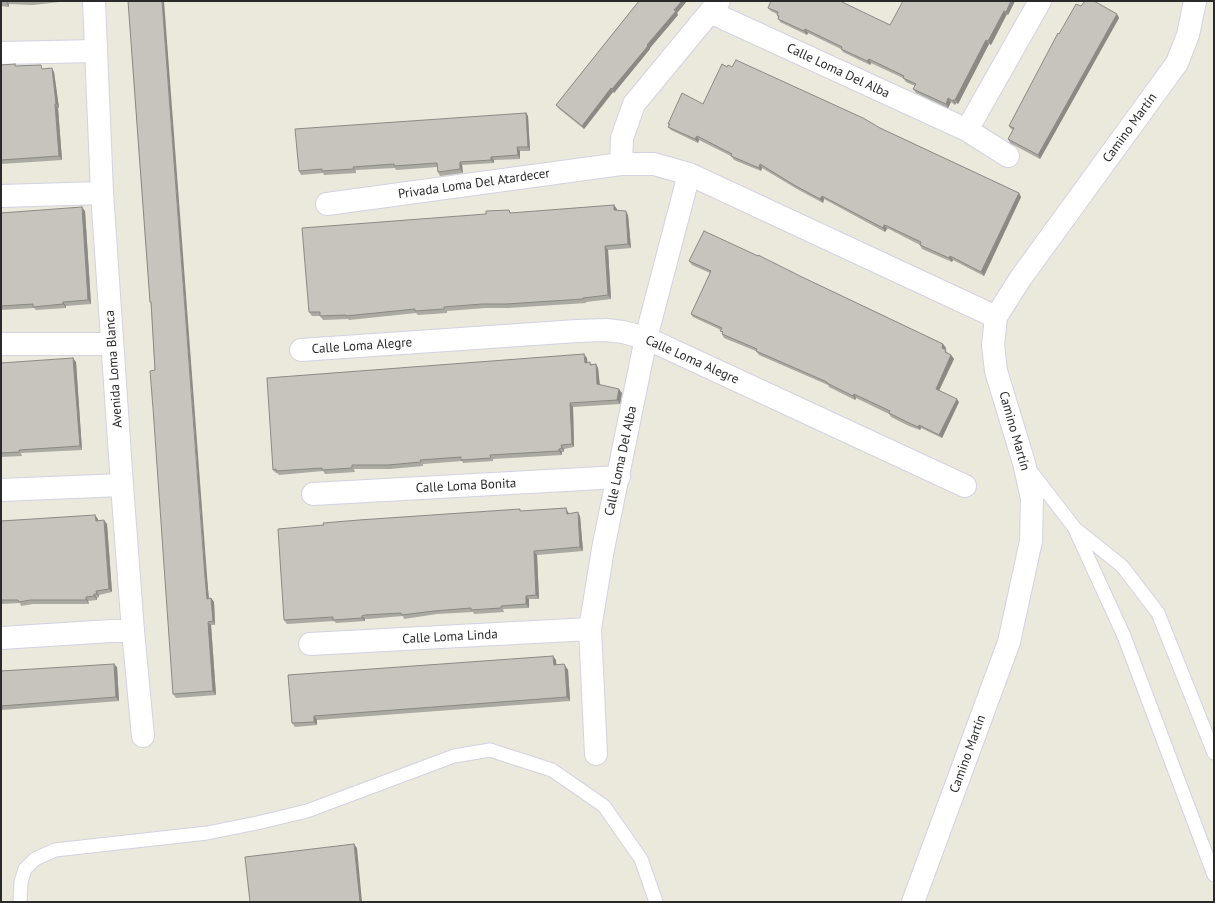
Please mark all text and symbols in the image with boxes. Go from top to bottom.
street label: Calle Loma Del Alba [784,40,892,102]
street label: Camino Martín [1100,90,1160,166]
street label: Privada Loma Del Atardecer [397,166,551,202]
street label: Avenida Loma Blanca [102,310,126,428]
street label: Calle Loma Alegre [643,332,741,388]
street label: Calle Loma Alegre [311,335,413,357]
street label: Camino Martín [995,390,1033,472]
street label: Calle Loma Del Alba [602,405,640,517]
street label: Calle Loma Bonita [415,476,517,496]
street label: Calle Loma Linda [402,627,498,647]
street label: Camino Martín [947,713,989,795]

